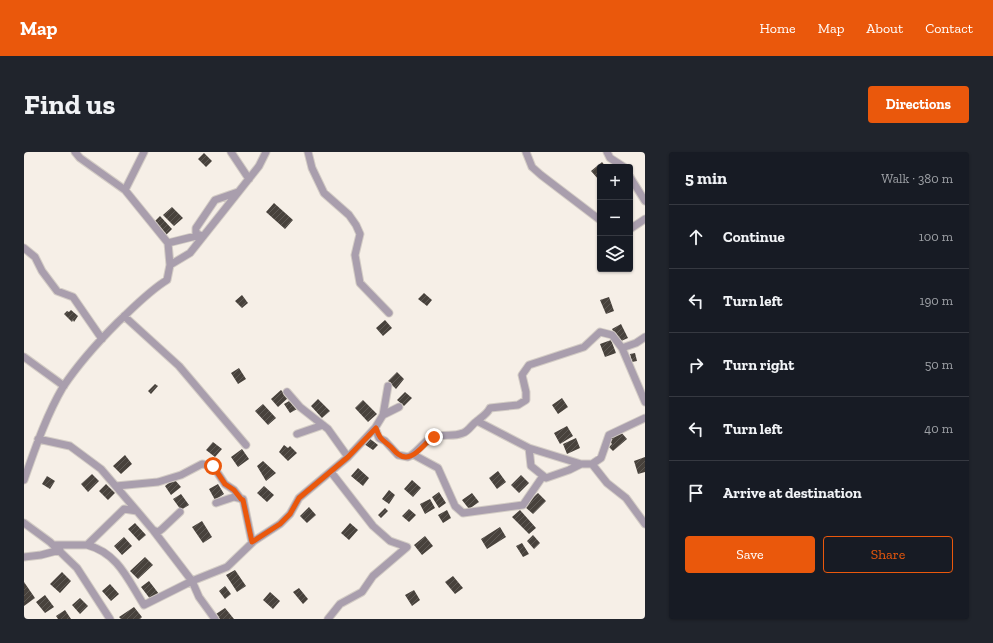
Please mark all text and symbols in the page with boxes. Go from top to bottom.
text: Map [20,17,57,40]
text: Home [760,20,796,37]
text: Map [818,20,844,37]
text: About [866,20,903,37]
text: Contact [925,20,973,37]
button: Directions [868,86,969,123]
text: Find us [24,88,115,121]
map controls [597,164,633,272]
button: + [597,164,633,200]
text: 5 min [685,168,727,188]
text: Walk · 380 m [881,171,953,186]
button: − [597,200,633,236]
icon: ahead [685,226,707,248]
text: Continue [723,228,785,246]
text: 100 m [919,229,953,244]
button: layers [597,236,633,272]
icon: left [685,290,707,312]
text: Turn left [723,292,783,310]
text: 190 m [919,293,953,308]
icon: right [685,354,707,376]
text: Turn right [723,356,794,374]
text: 50 m [925,357,953,372]
icon: left [685,418,707,440]
text: Turn left [723,420,783,438]
text: 40 m [924,421,953,436]
route end [425,428,443,446]
route start [204,457,222,475]
icon: arrive [685,482,707,504]
text: Arrive at destination [723,484,862,502]
button: Save [685,536,815,573]
button: Share [823,536,953,573]

